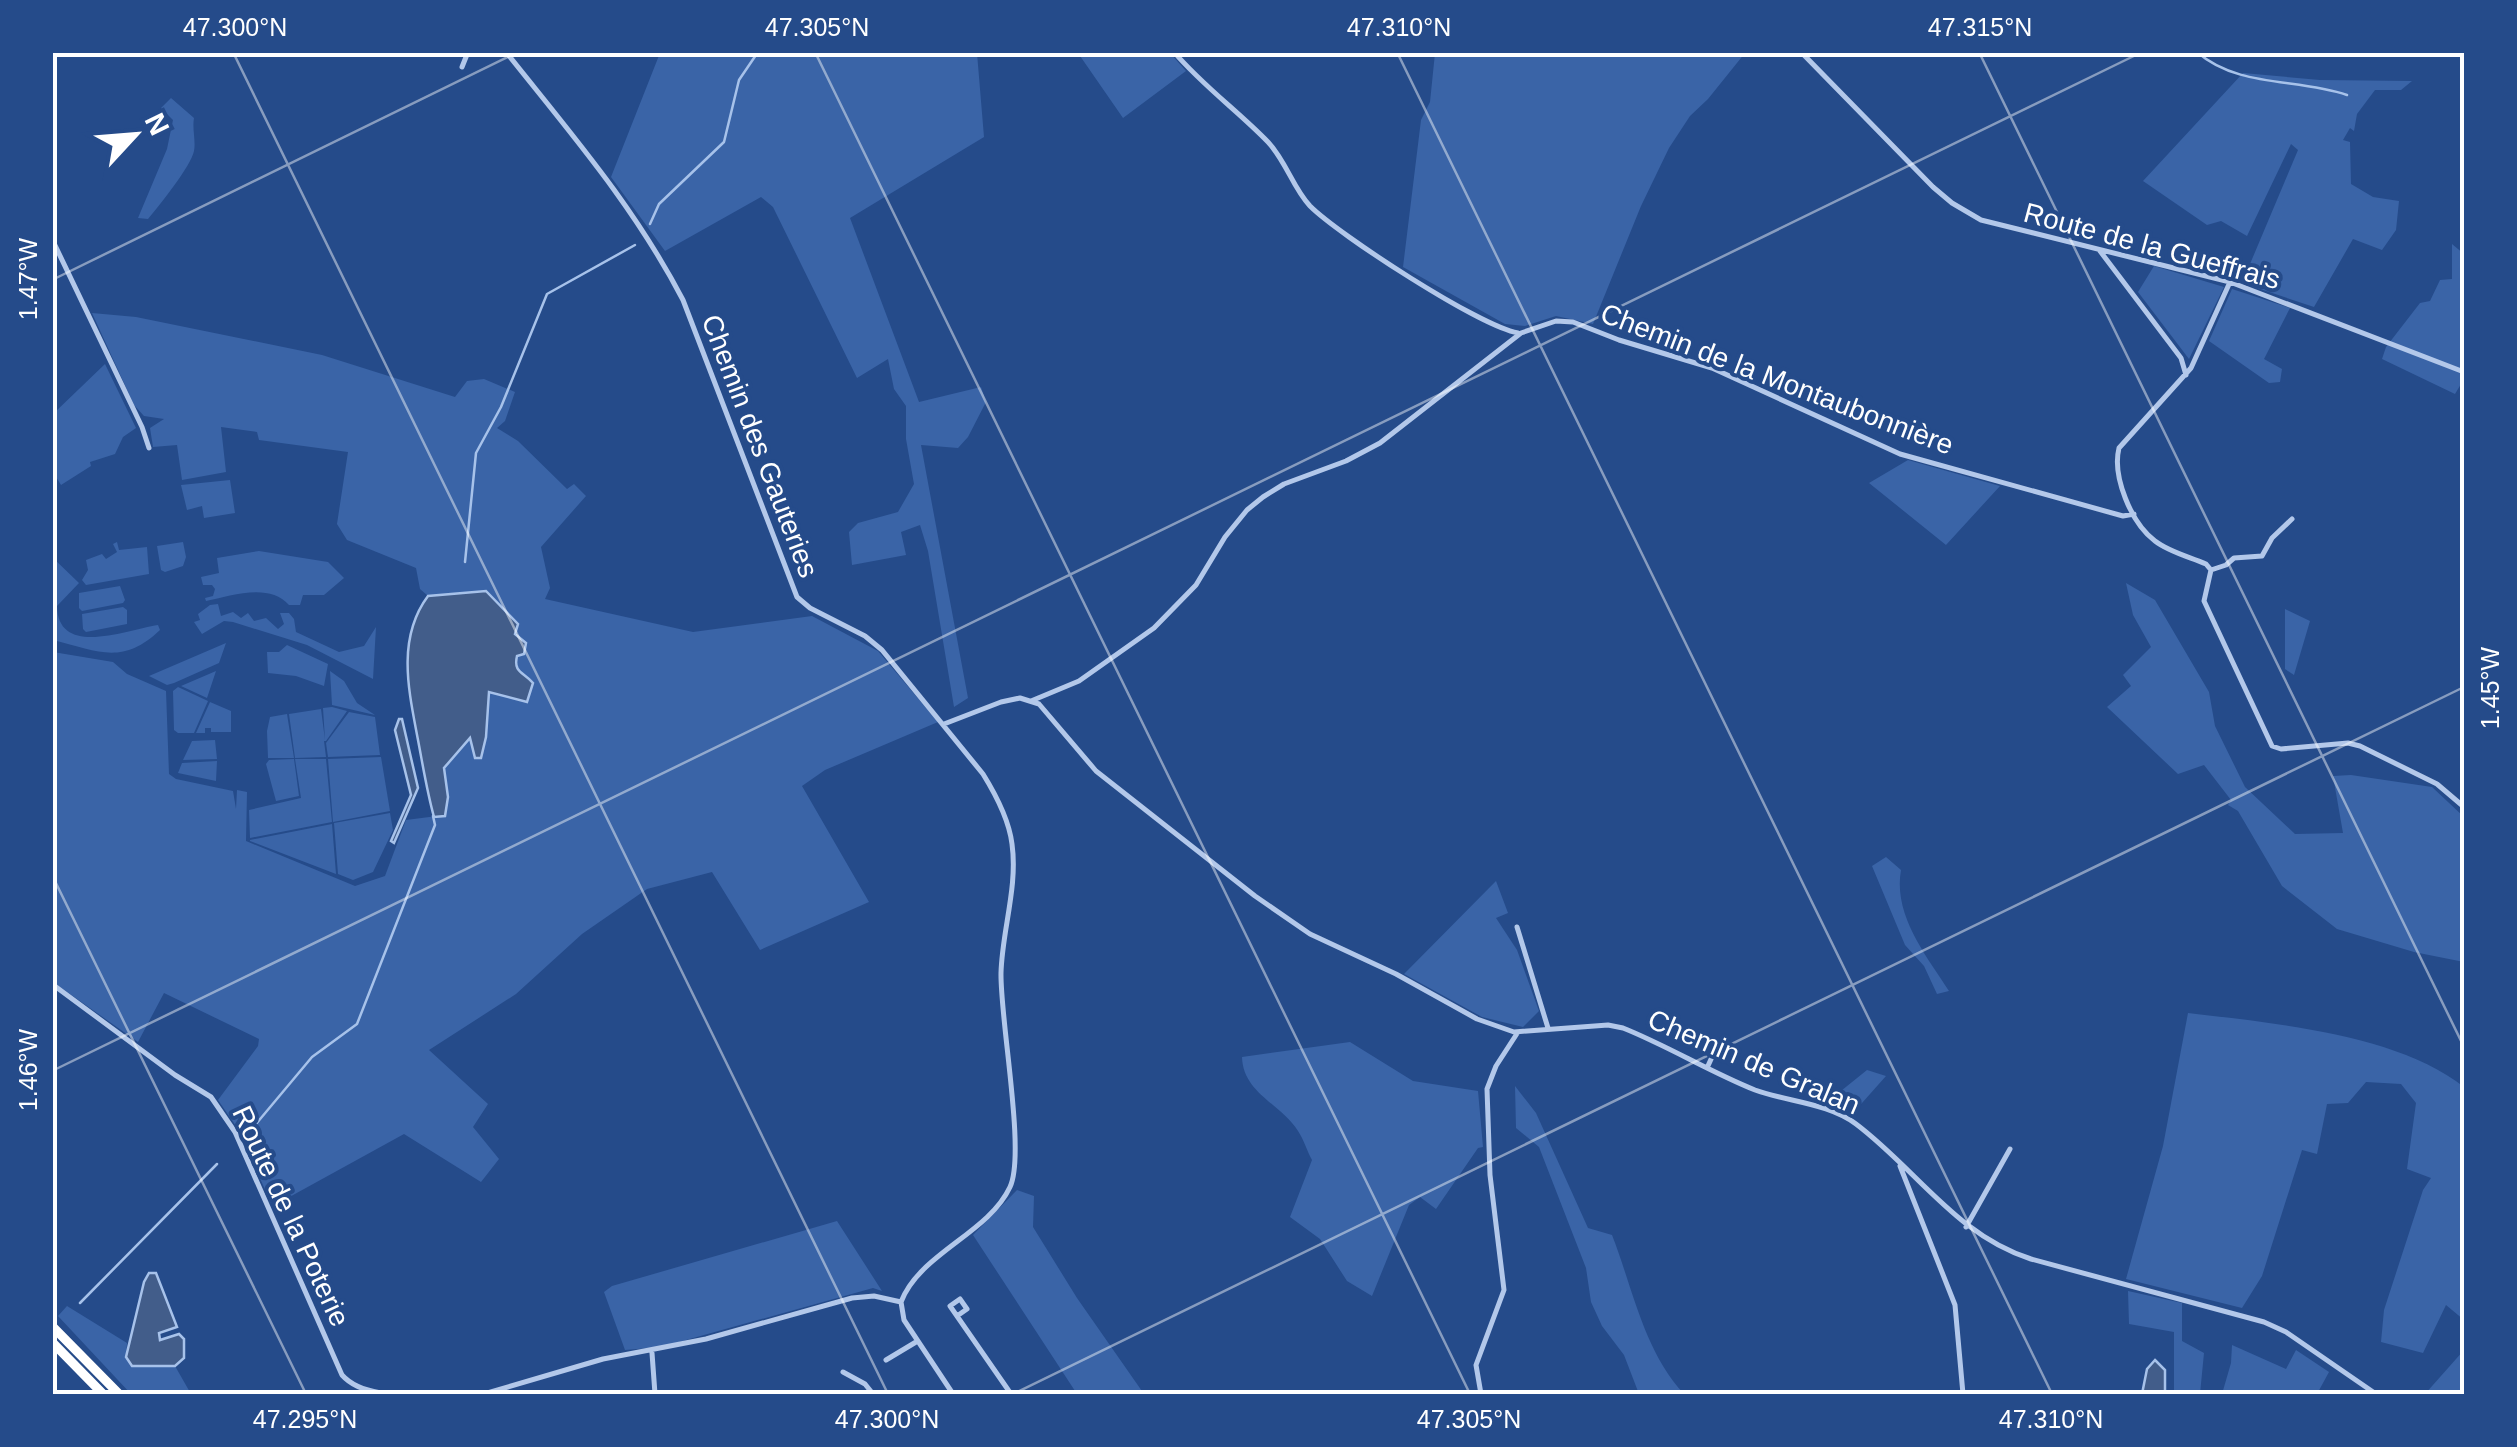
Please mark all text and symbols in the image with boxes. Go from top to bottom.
text: 47.300°N [183,13,287,41]
text: 47.305°N [765,13,869,41]
text: 47.310°N [1347,13,1451,41]
text: 47.315°N [1928,13,2032,41]
north arrow [85,85,185,185]
text: N [139,108,175,140]
street label: Route de la Gueffrais [2020,197,2284,295]
text: 1.47°W [14,237,42,320]
street label: Chemin de la Montaubonnière [1596,297,1958,461]
street label: Chemin des Gauteries [696,310,824,582]
text: 1.45°W [2476,646,2504,729]
street label: Chemin de Gralan [1643,1003,1865,1121]
text: 1.46°W [14,1028,42,1111]
street label: Route de la Poterie [226,1101,356,1331]
text: 47.295°N [253,1405,357,1433]
text: 47.300°N [835,1405,939,1433]
text: 47.305°N [1417,1405,1521,1433]
text: 47.310°N [1999,1405,2103,1433]

